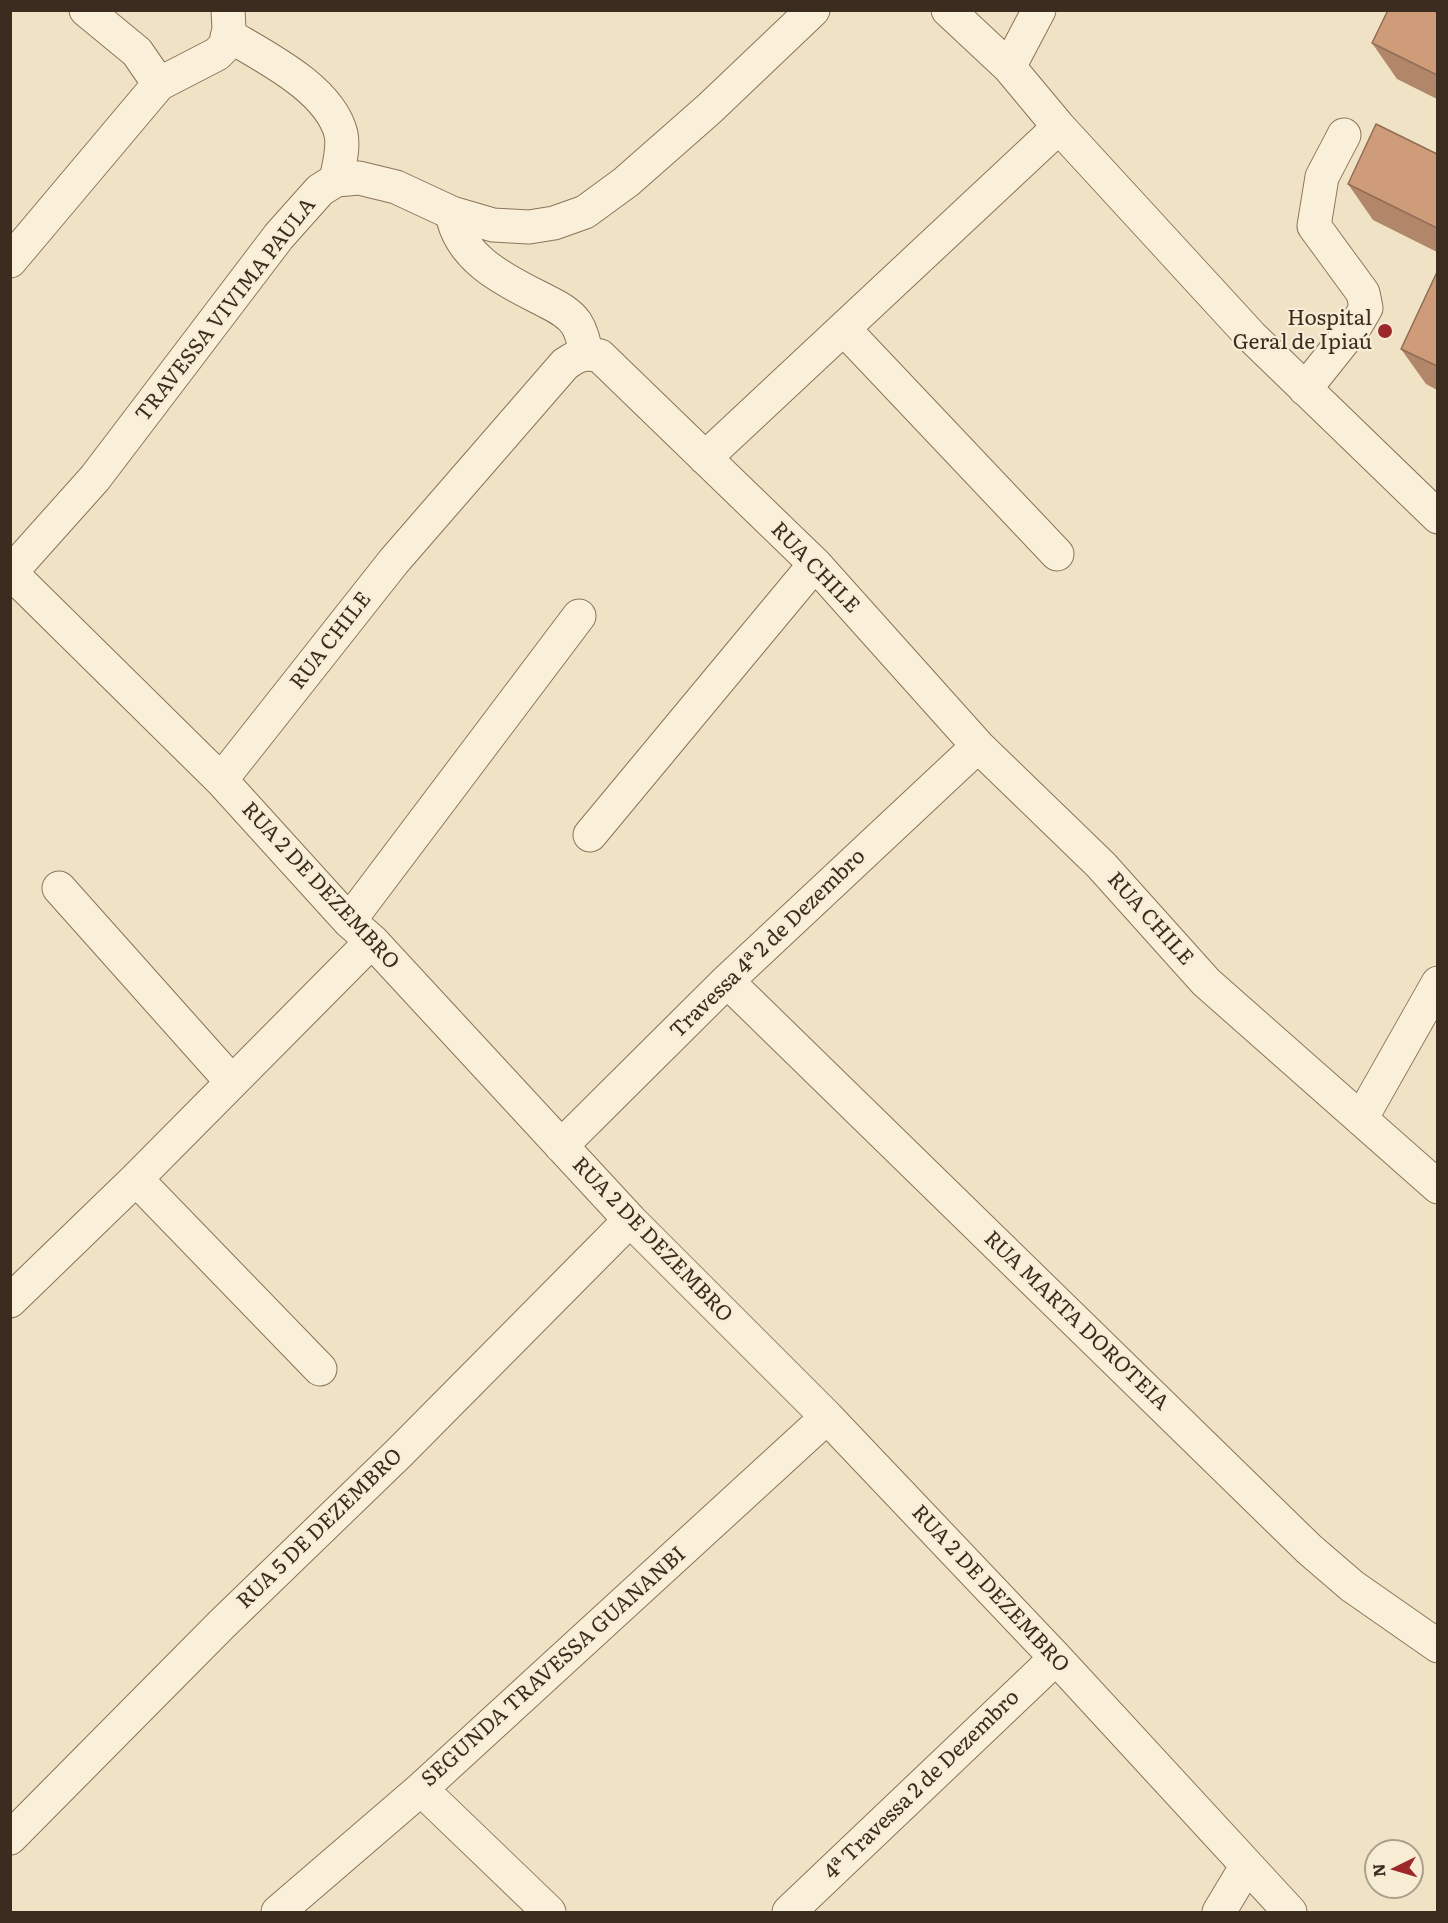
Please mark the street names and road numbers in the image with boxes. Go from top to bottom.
street label: TRAVESSA VIVIMA PAULA [131,193,321,427]
street label: RUA CHILE [765,517,865,619]
street label: RUA CHILE [285,587,377,695]
street label: RUA 2 DE DEZEMBRO [236,797,404,975]
street label: Travessa 4ª 2 de Dezembro [665,844,871,1044]
street label: RUA CHILE [1102,867,1198,971]
street label: RUA 2 DE DEZEMBRO [567,1152,737,1328]
street label: RUA MARTA DOROTEIA [978,1226,1174,1416]
street label: RUA 5 DE DEZEMBRO [232,1444,408,1614]
street label: RUA 2 DE DEZEMBRO [906,1500,1074,1678]
street label: SEGUNDA TRAVESSA GUANANBI [417,1542,691,1792]
street label: 4ª Travessa 2 de Dezembro [819,1685,1025,1885]

